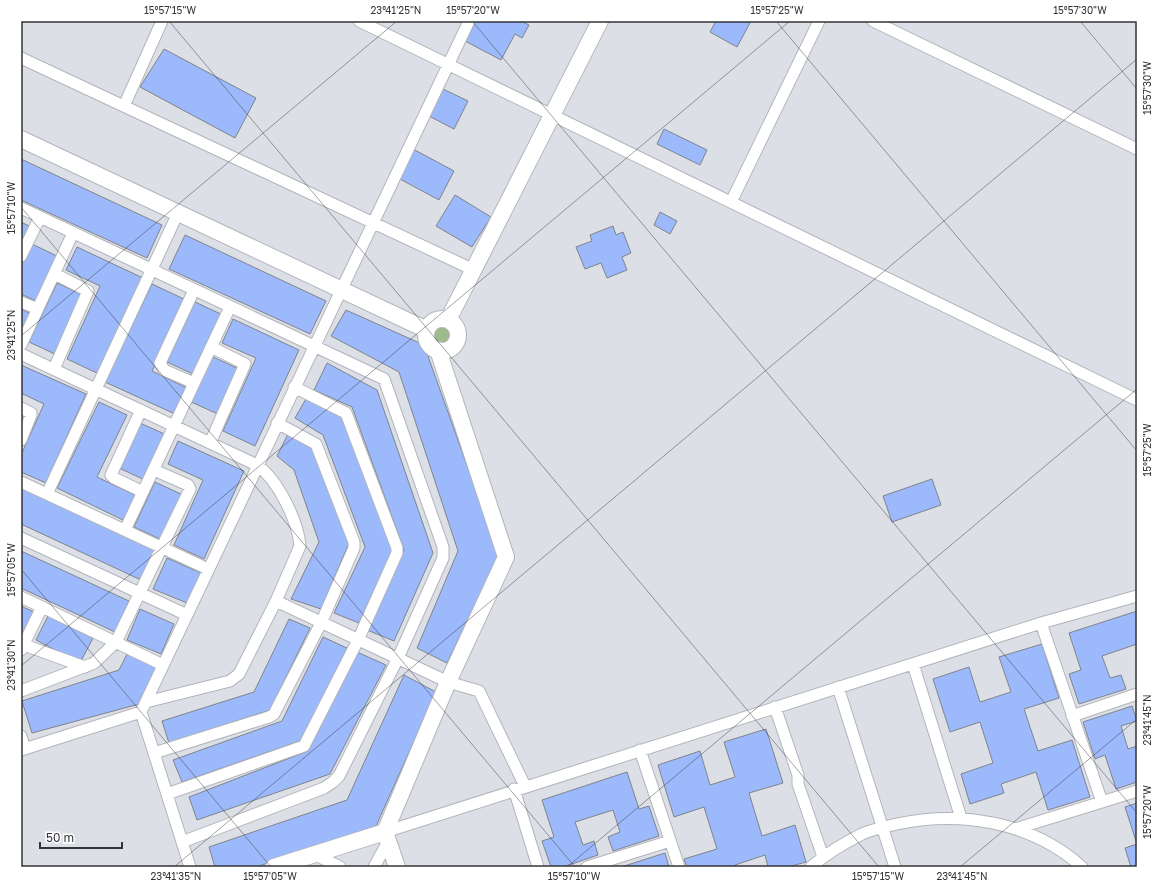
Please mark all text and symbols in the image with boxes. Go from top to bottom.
text: 15°57'15"W [144,4,196,16]
text: 23°41'25"N [371,4,421,16]
text: 15°57'20"W [446,4,500,16]
text: 15°57'25"W [750,4,804,16]
text: 15°57'30"W [1053,4,1107,16]
text: 15°57'30"W [1141,61,1153,115]
text: 15°57'10"W [5,181,17,234]
text: 23°41'25"N [5,310,17,360]
text: 15°57'25"W [1141,423,1153,477]
text: 15°57'05"W [5,543,17,597]
text: 23°41'30"N [5,639,17,691]
text: 23°41'45"N [1141,694,1153,746]
text: 15°57'20"W [1141,785,1153,839]
scale bar [40,824,122,850]
text: 50 m [46,830,74,845]
text: 23°41'35"N [151,870,201,882]
text: 15°57'05"W [243,870,297,882]
text: 15°57'10"W [548,870,601,882]
text: 15°57'15"W [852,870,904,882]
text: 23°41'45"N [936,870,988,882]

